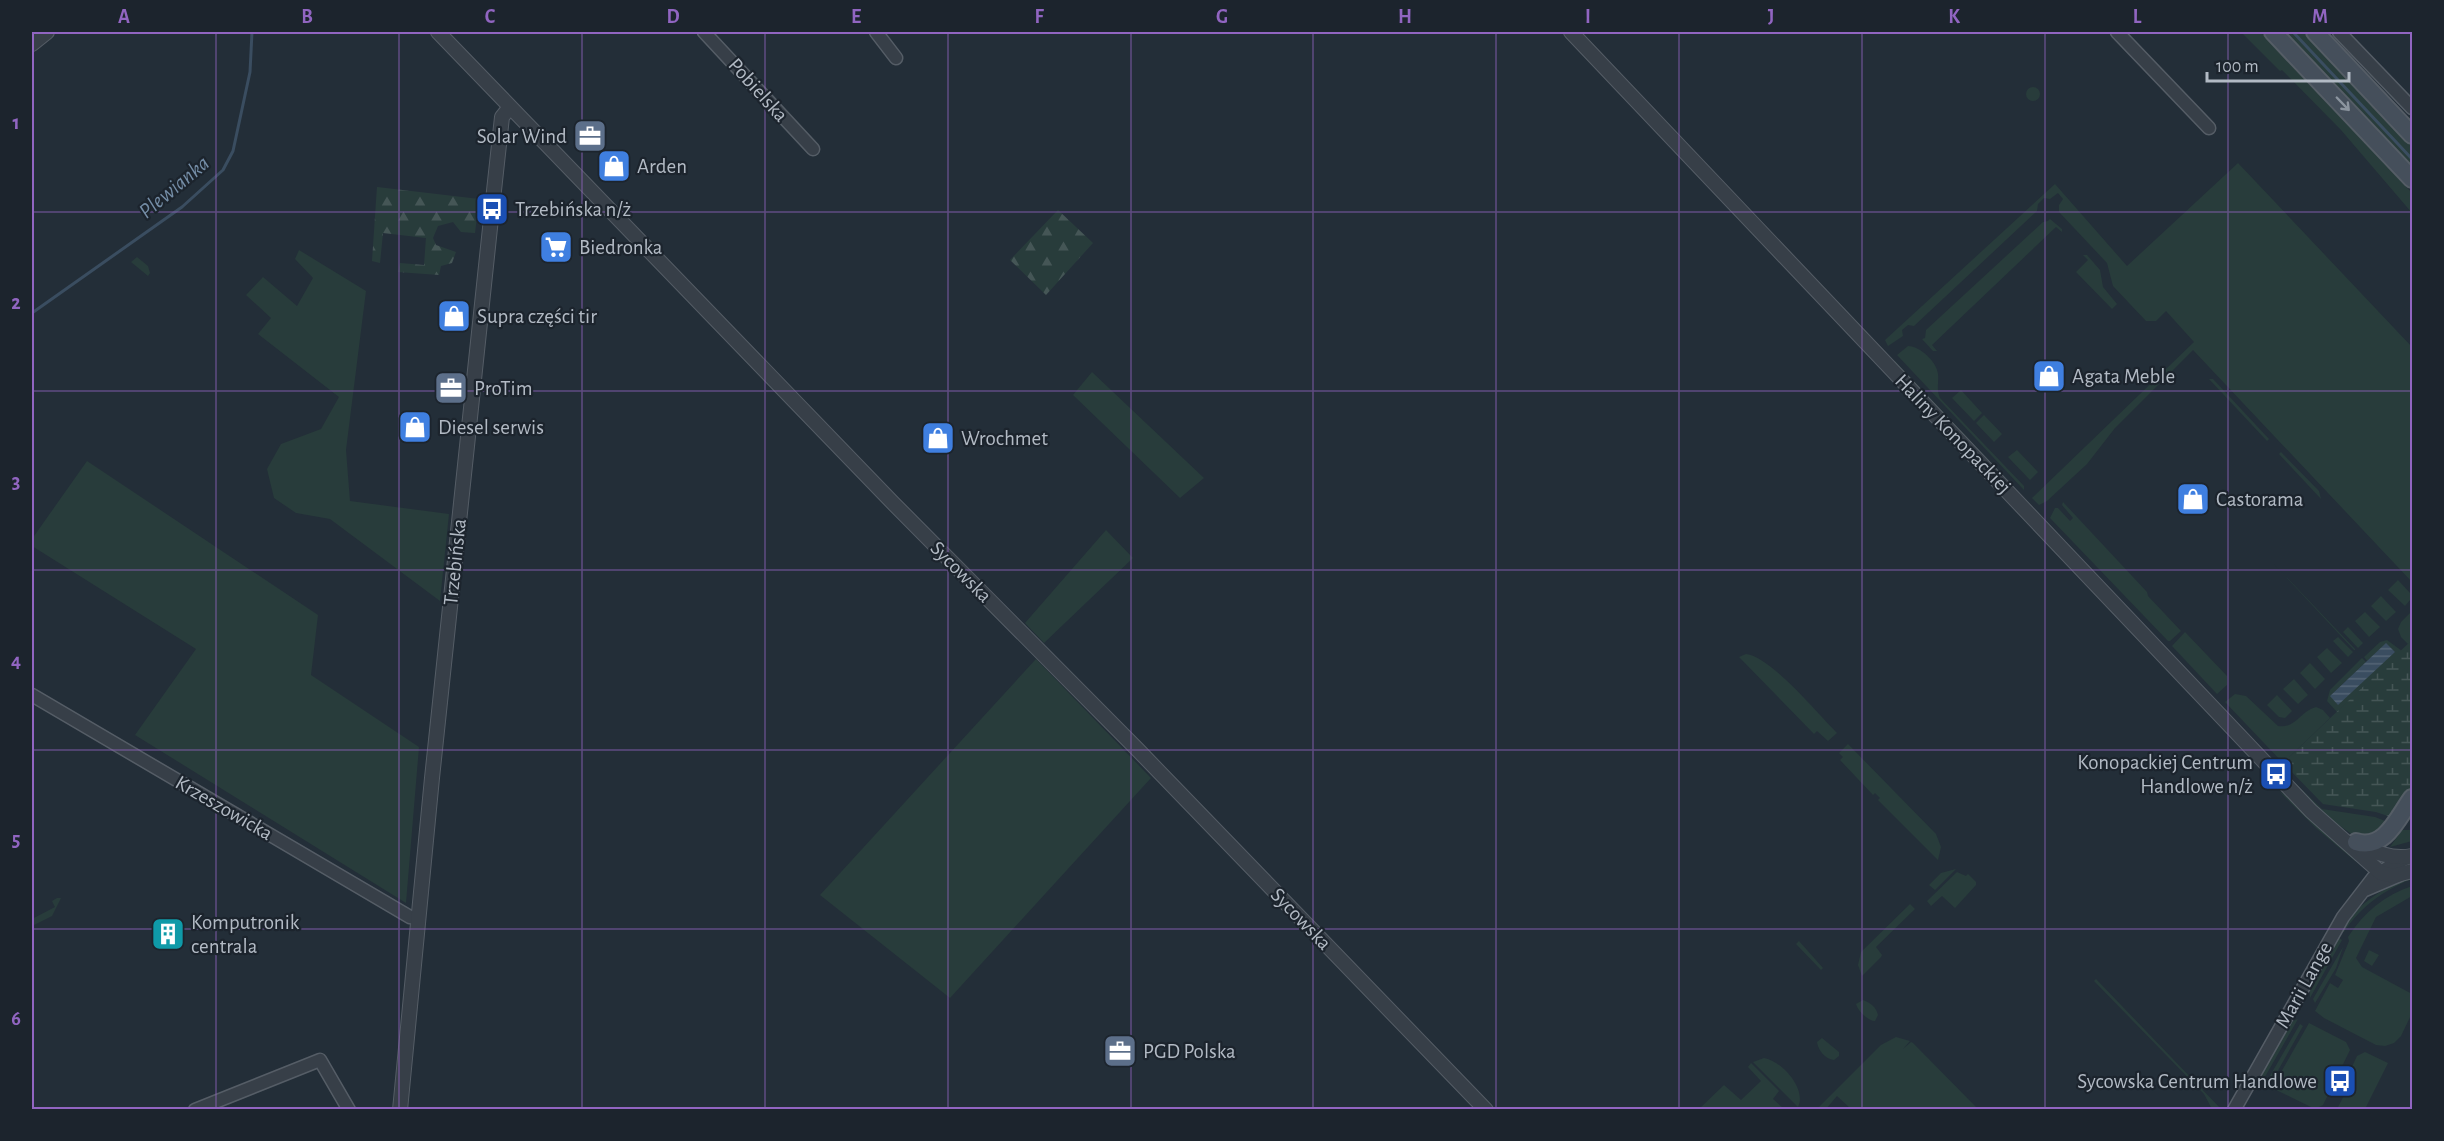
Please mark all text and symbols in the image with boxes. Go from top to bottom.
text: A [118,7,130,27]
text: B [301,7,313,27]
text: C [485,7,496,27]
text: D [666,7,680,27]
text: E [851,7,861,27]
text: F [1034,7,1044,27]
text: G [1216,7,1228,27]
text: H [1398,7,1412,27]
text: I [1585,7,1591,27]
text: J [1768,7,1774,27]
text: K [1948,7,1960,27]
text: L [2133,7,2142,27]
text: M [2312,7,2328,27]
scale bar [2207,45,2350,83]
street label: Pobielska [724,54,792,126]
text: 100 m [2216,58,2259,76]
one-way arrow [2335,96,2349,111]
text: 1 [12,113,20,133]
office icon: Solar Wind [572,118,608,154]
place label: Solar Wind [477,126,567,147]
shop icon: Arden [596,148,632,184]
water label: Plewianka [135,152,213,222]
place label: Arden [637,156,687,177]
bus stop icon: Trzebińska n/ż [474,191,510,227]
place label: Trzebińska n/ż [515,199,631,220]
supermarket icon: Biedronka [538,229,574,265]
place label: Biedronka [579,237,663,258]
text: 2 [11,293,21,313]
shop icon: Supra części tir [436,298,472,334]
place label: Supra części tir [477,306,597,327]
shop icon: Agata Meble [2031,358,2067,394]
place label: Agata Meble [2072,366,2175,387]
office icon: ProTim [433,370,469,406]
street label: Haliny Konopackiej [1891,370,2015,498]
place label: ProTim [474,378,533,399]
shop icon: Diesel serwis [397,409,433,445]
place label: Diesel serwis [438,417,544,438]
shop icon: Wrochmet [920,420,956,456]
place label: Wrochmet [961,428,1048,449]
text: 3 [12,472,20,492]
shop icon: Castorama [2175,481,2211,517]
place label: Castorama [2216,489,2304,510]
street label: Trzebińska [440,517,470,606]
street label: Sycowska [926,537,996,607]
text: 4 [11,651,21,671]
place label: Konopackiej Centrum Handlowe n/ż [2077,752,2253,797]
bus stop icon: Konopackiej Centrum Handlowe n/ż [2258,756,2294,792]
street label: Krzeszowicka [172,772,276,844]
text: 5 [12,830,20,850]
street label: Sycowska [1267,884,1336,954]
place label: Komputronik centrala [191,912,300,957]
building icon: Komputronik centrala [150,916,186,952]
street label: Marii Lange [2272,938,2336,1032]
text: 6 [11,1009,21,1029]
office icon: PGD Polska [1102,1033,1138,1069]
place label: PGD Polska [1143,1041,1236,1062]
bus stop icon: Sycowska Centrum Handlowe [2322,1063,2358,1099]
place label: Sycowska Centrum Handlowe [2077,1071,2317,1092]

